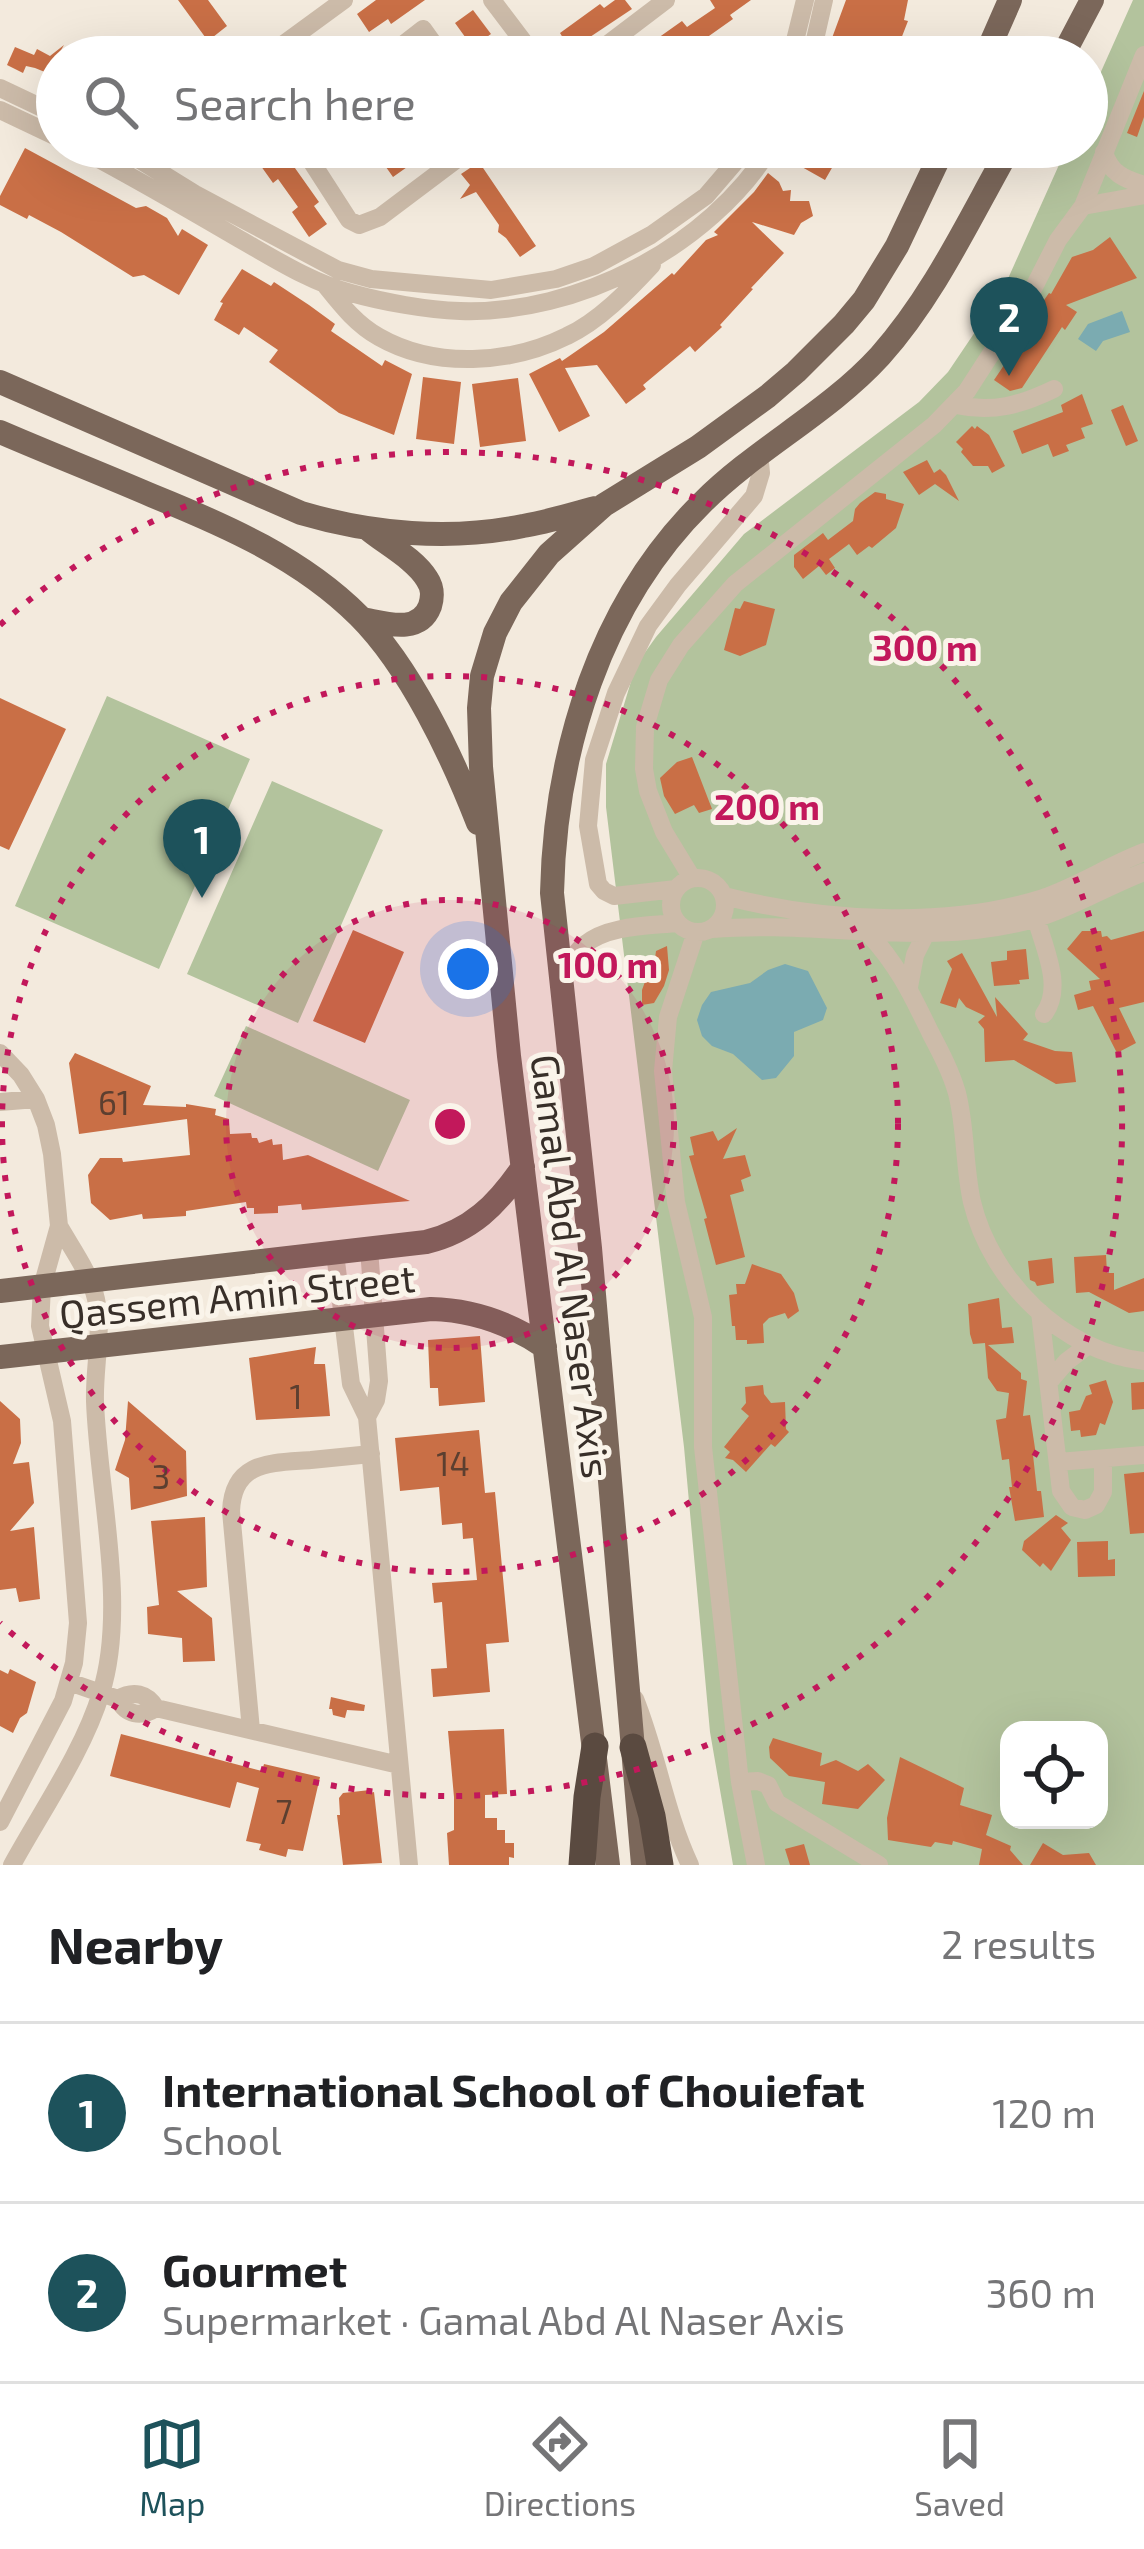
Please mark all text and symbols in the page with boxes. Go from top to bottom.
search box [36,36,1108,168]
icon: search [78,69,144,135]
text: Search here [174,75,416,129]
pin: 2 [970,277,1048,376]
text: 300 m [872,625,978,668]
text: 200 m [714,784,820,827]
pin: 1 [163,799,241,898]
your location [438,939,498,999]
text: 100 m [558,942,658,985]
street label: Gamal Abd Al Naser Axis [523,1051,621,1481]
house number: 61 [98,1082,130,1122]
centre of rings [429,1103,471,1145]
street label: Qassem Amin Street [57,1253,417,1337]
house number: 1 [289,1376,303,1416]
house number: 14 [436,1443,470,1483]
house number: 3 [152,1456,170,1496]
map controls [1000,1721,1108,1829]
button: locate [1000,1721,1108,1829]
house number: 7 [276,1791,292,1831]
text: Nearby [48,1913,223,1974]
text: 2 results [941,1920,1096,1967]
text: International School of Chouiefat [162,2062,865,2116]
text: 1 [79,2089,95,2136]
text: 120 m [992,2089,1096,2136]
text: School [162,2116,282,2163]
text: Gourmet [162,2242,347,2296]
text: 2 [76,2269,98,2316]
text: 360 m [986,2269,1096,2316]
text: Supermarket · Gamal Abd Al Naser Axis [162,2296,845,2343]
tab: Map [139,2411,205,2523]
tab: Directions [484,2411,636,2523]
tab: Saved [914,2411,1005,2523]

